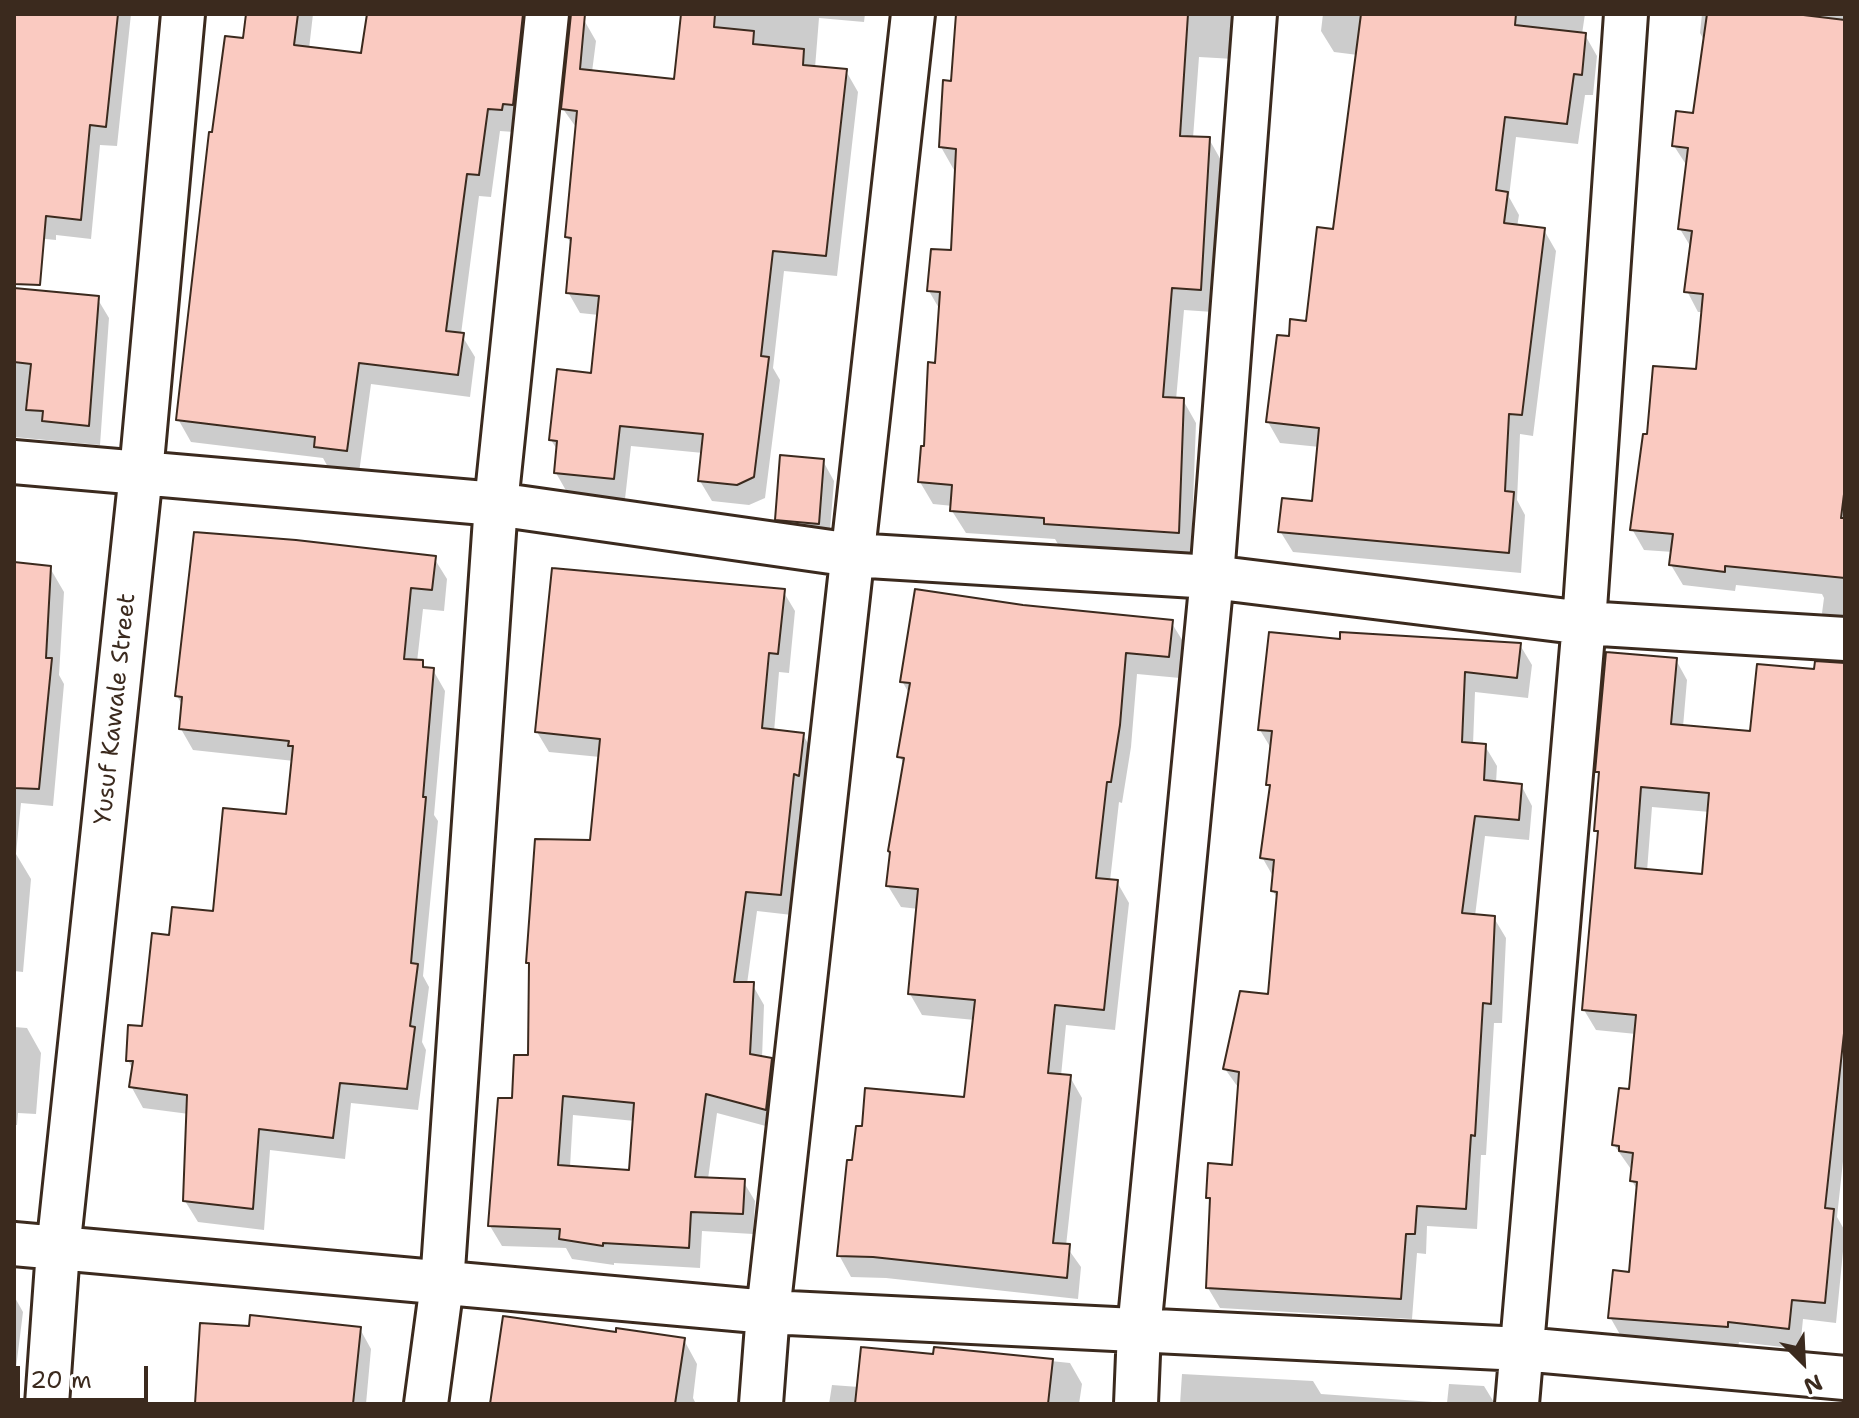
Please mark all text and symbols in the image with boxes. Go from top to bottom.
street label: Yusuf Kawale Street [90,592,142,826]
north arrow [1763,1322,1843,1402]
scale bar [20,1350,152,1400]
text: 20 m [30,1364,92,1396]
text: N [1799,1368,1827,1401]

